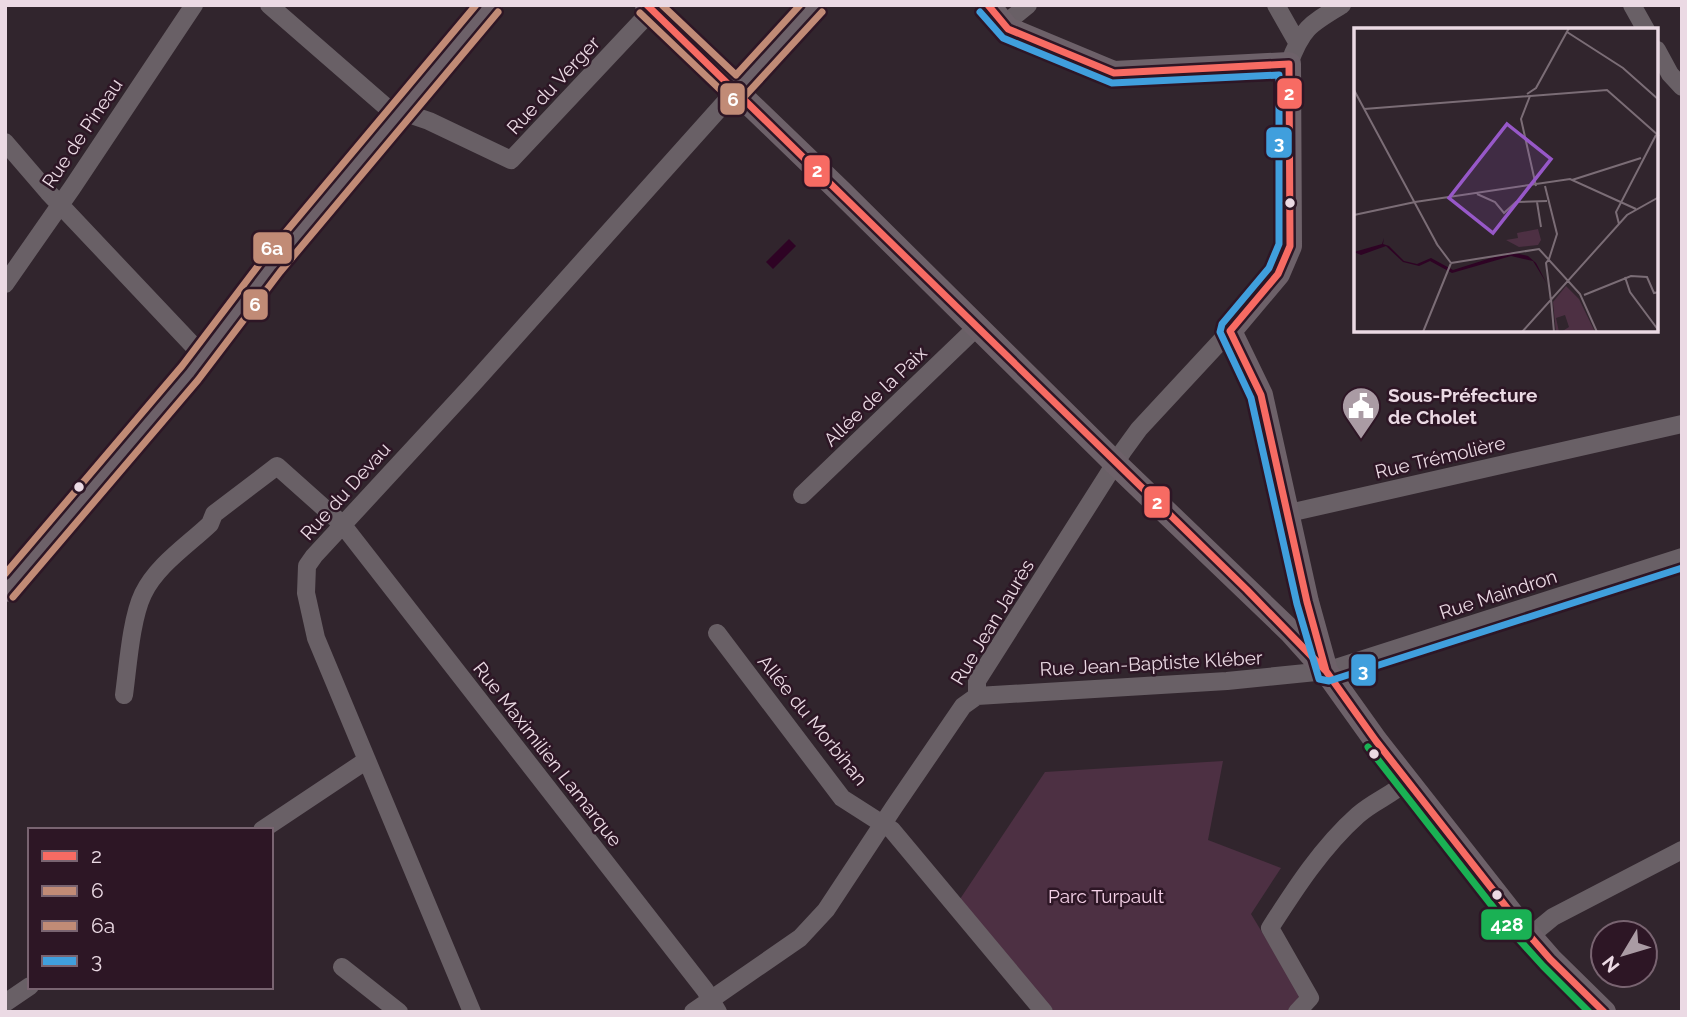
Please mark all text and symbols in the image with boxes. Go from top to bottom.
inset map [1354,28,1659,332]
street label: Rue du Verger [502,31,604,138]
street label: Rue de Pineau [37,74,127,192]
line badge: 2 [1276,77,1303,110]
line badge: 6 [719,82,746,116]
text: 2 [1284,82,1294,104]
text: 6 [727,88,739,110]
line badge: 3 [1265,126,1293,159]
text: 3 [1274,131,1284,153]
line badge: 2 [803,154,831,188]
text: 2 [812,159,822,181]
unlabelled marker [1283,196,1297,210]
line badge: 6a [252,231,293,265]
text: 6a [261,237,283,259]
line badge: 6 [242,288,269,321]
text: 6 [249,293,261,315]
street label: Allée de la Paix [819,341,931,451]
place label: Sous-Préfecture de Cholet [1388,384,1537,428]
public building icon: Sous-Préfecture de Cholet [1340,385,1382,440]
street label: Rue Trémolière [1373,431,1507,483]
street label: Rue du Devau [296,438,394,544]
unlabelled marker [72,480,86,494]
line badge: 2 [1143,485,1171,519]
text: 2 [1152,491,1162,513]
street label: Rue Jean Jaurès [946,555,1038,689]
street label: Rue Maindron [1436,565,1560,623]
street label: Rue Jean-Baptiste Kléber [1039,646,1263,680]
street label: Allée du Morbihan [754,650,872,790]
line badge: 3 [1350,653,1377,687]
street label: Rue Maximilien Lamarque [469,657,627,851]
text: 3 [1358,659,1368,681]
unlabelled marker [1367,747,1381,761]
legend [28,828,273,989]
text: 2 [91,843,102,868]
text: 6 [91,878,104,903]
park label: Parc Turpault [1048,885,1165,907]
unlabelled marker [1490,888,1504,902]
line badge: 428 [1480,908,1533,941]
text: 6a [91,913,115,938]
text: 428 [1490,913,1524,935]
north arrow [1589,919,1659,989]
text: 3 [91,948,102,973]
text: N [1597,952,1624,977]

